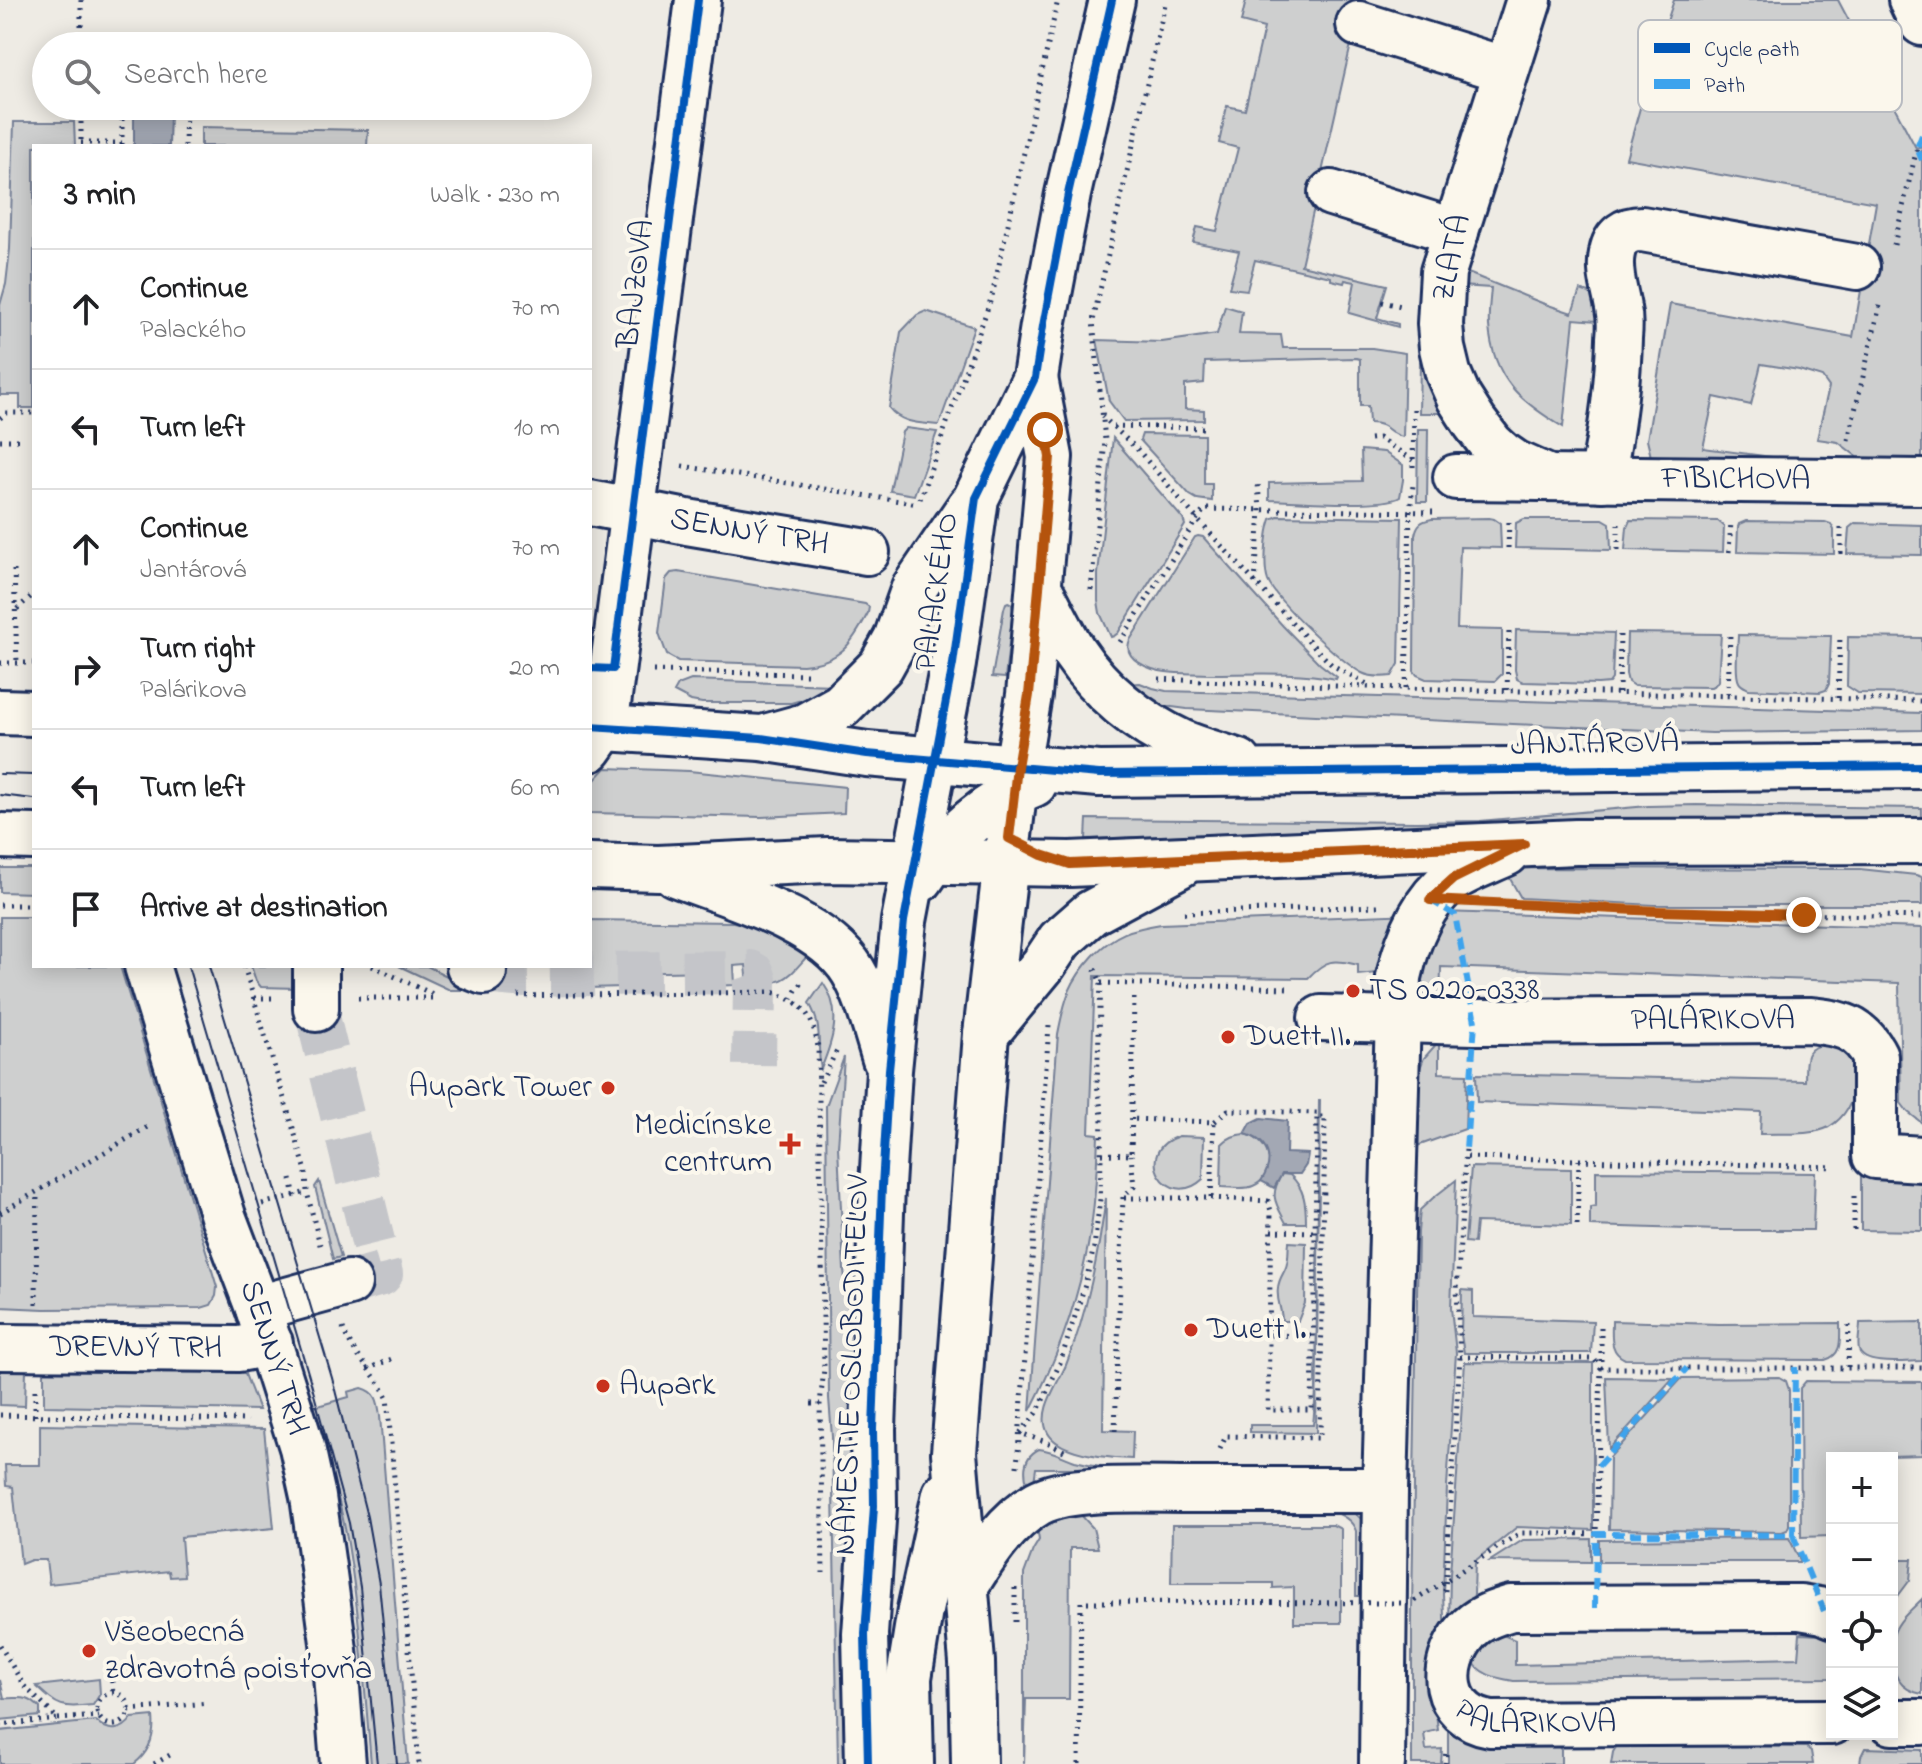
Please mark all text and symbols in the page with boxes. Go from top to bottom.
legend [1638,20,1902,112]
search box [32,32,592,120]
text: Cycle path [1704,35,1799,68]
icon: search [60,54,104,98]
text: Search here [124,54,268,98]
text: Path [1704,71,1745,103]
text: 3 min [64,171,136,221]
text: Walk · 230 m [430,177,560,215]
street label: ZLATÁ [1421,210,1485,306]
street label: BAJZOVA [606,217,668,352]
text: Continue [140,268,248,312]
icon: ahead [64,287,108,331]
text: 70 m [511,290,560,328]
text: Palackého [140,312,246,350]
icon: left [64,407,108,451]
text: Turn left [140,407,245,451]
text: 10 m [514,410,560,448]
route start [1027,412,1063,448]
street label: FIBICHOVA [1660,456,1811,504]
street label: SENNÝ TRH [666,496,832,569]
text: Continue [140,508,248,552]
street label: PALACKÉHO [904,510,972,674]
icon: ahead [64,527,108,571]
text: 70 m [511,530,560,568]
text: Jantárová [140,552,246,590]
text: Turn right [140,628,255,672]
icon: right [64,647,108,691]
text: 20 m [509,650,560,688]
text: Palárikova [140,672,247,710]
street label: JANTÁROVÁ [1510,720,1680,770]
icon: left [64,767,108,811]
text: Turn left [140,767,245,811]
text: 60 m [511,770,560,808]
icon: arrive [64,887,108,931]
text: Arrive at destination [140,887,388,931]
route end [1786,897,1822,933]
place label: TS 0220-0338 [1369,968,1540,1015]
marker: TS 0220-0338 [1344,982,1362,1000]
street label: PALÁRIKOVA [1631,997,1795,1045]
place label: Duett II. [1243,1014,1351,1061]
marker: Duett II. [1219,1028,1237,1046]
place label: Aupark Tower [409,1065,592,1112]
marker: Aupark Tower [599,1079,617,1097]
place label: Medicínske centrum [634,1103,773,1187]
marker: Medicínske centrum [779,1133,801,1155]
street label: NÁMESTIE OSLOBODITEĽOV [823,1173,883,1556]
street label: SENNÝ TRH [226,1273,320,1441]
place label: Duett I. [1206,1307,1307,1354]
marker: Duett I. [1182,1321,1200,1339]
street label: DREVNÝ TRH [48,1324,223,1372]
place label: Aupark [619,1363,717,1410]
marker: Aupark [594,1377,612,1395]
map controls [1826,1452,1898,1740]
button: + [1826,1452,1898,1524]
button: − [1826,1524,1898,1596]
button: locate [1826,1596,1898,1668]
place label: Všeobecná zdravotná poisťovňa [104,1610,372,1694]
marker: Všeobecná zdravotná poisťovňa [80,1642,98,1660]
button: layers [1826,1668,1898,1740]
street label: PALÁRIKOVA [1441,1689,1616,1748]

